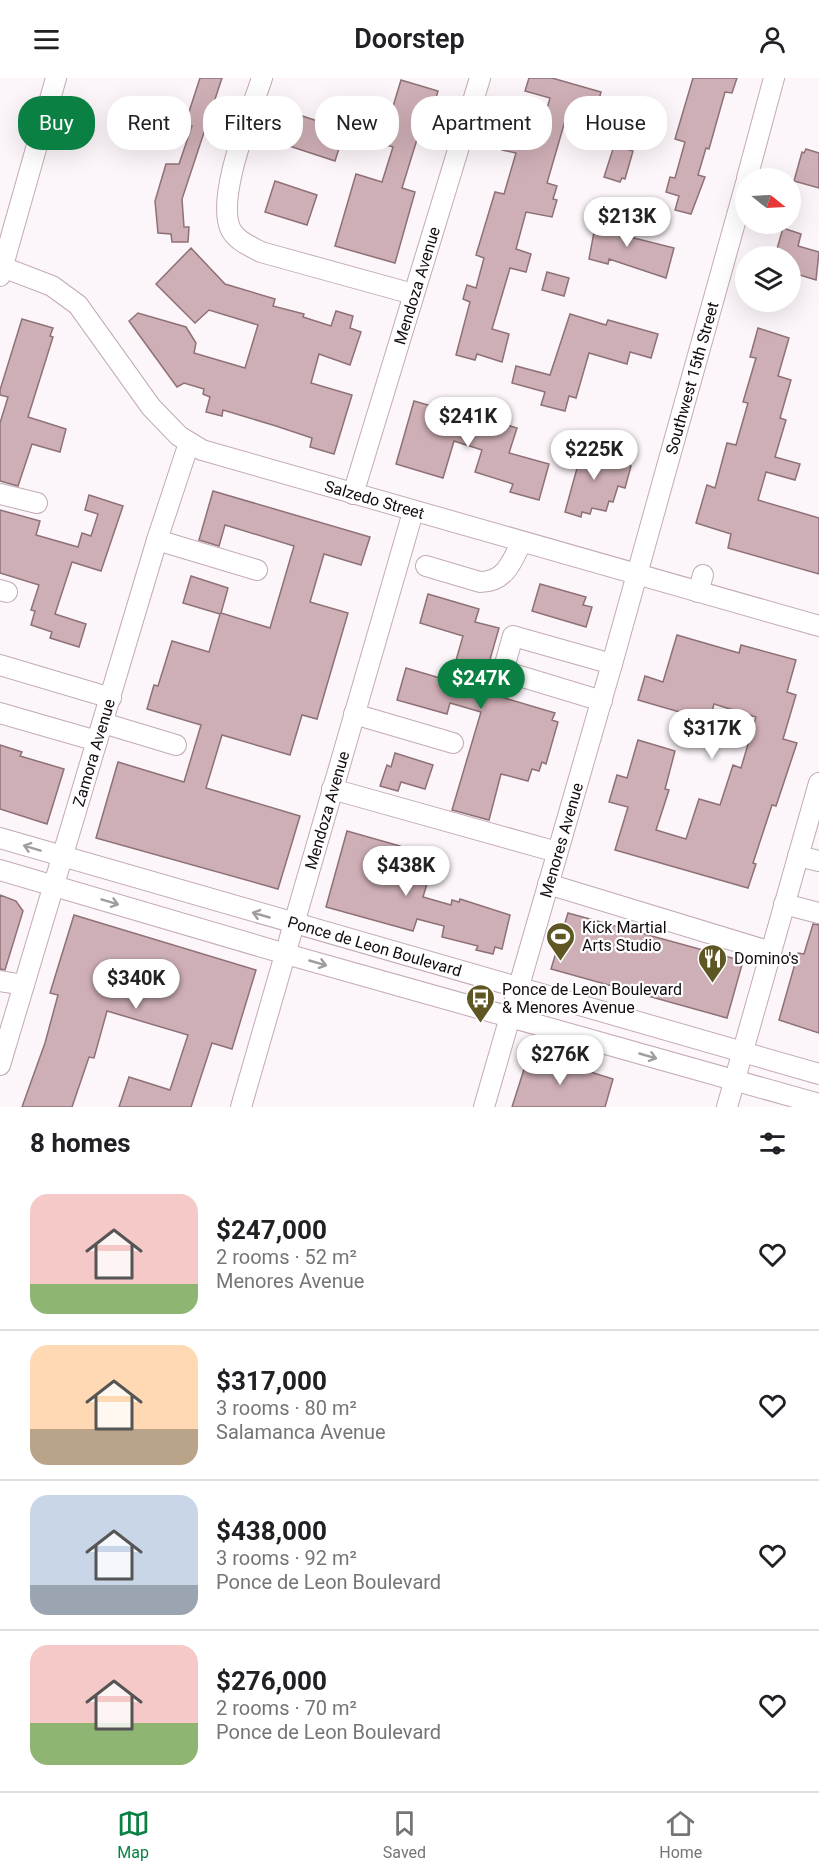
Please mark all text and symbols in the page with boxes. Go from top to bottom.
icon: menu [30,23,63,56]
text: Doorstep [354,23,465,55]
icon: person [756,23,789,56]
chip: Buy [18,96,95,150]
chip: Rent [107,96,191,150]
chip: Filters [203,96,303,150]
chip: New [315,96,399,150]
chip: Apartment [411,96,552,150]
chip: House [564,96,667,150]
north arrow [735,168,801,234]
map controls [735,168,801,312]
pin: $213K [585,197,669,248]
text: $213K [598,204,656,228]
street label: Mendoza Avenue [390,224,444,347]
button: layers [735,246,801,312]
street label: Southwest 15th Street [662,300,722,457]
pin: $241K [426,397,510,448]
text: $241K [439,404,497,428]
pin: $225K [552,430,636,481]
text: $225K [565,437,623,461]
street label: Salzedo Street [322,476,426,523]
pin: $247K [439,659,523,710]
text: $247K [452,666,510,690]
street label: Zamora Avenue [69,697,119,809]
pin: $317K [670,709,754,760]
text: $317K [683,716,741,740]
street label: Mendoza Avenue [301,749,353,872]
street label: Menores Avenue [536,780,587,900]
one-way arrow [23,842,42,853]
pin: $438K [364,846,448,897]
text: $438K [377,853,435,877]
one-way arrow [101,897,120,908]
one-way arrow [252,909,271,920]
street label: Ponce de Leon Boulevard [285,912,464,981]
place label: Kick Martial Arts Studio [582,918,667,955]
sports icon: Kick Martial Arts Studio [545,920,577,962]
restaurant icon: Domino's [697,942,729,984]
place label: Domino's [734,949,799,968]
one-way arrow [308,958,327,969]
pin: $340K [94,959,178,1010]
text: $340K [107,966,165,990]
place label: Ponce de Leon Boulevard & Menores Avenue [502,980,682,1017]
bus stop icon: Ponce de Leon Boulevard & Menores Avenue [465,982,497,1024]
pin: $276K [518,1035,602,1086]
text: $276K [531,1042,589,1066]
one-way arrow [638,1051,657,1063]
icon: filters [756,1127,789,1160]
text: 8 homes [30,1128,131,1158]
text: $247,000 [216,1215,327,1245]
icon: home [78,1218,150,1290]
icon: heart [756,1238,789,1271]
text: 2 rooms · 52 m² [216,1245,357,1269]
text: Menores Avenue [216,1269,364,1293]
text: $317,000 [216,1366,327,1396]
icon: home [78,1369,150,1441]
icon: heart [756,1389,789,1422]
text: 3 rooms · 80 m² [216,1396,357,1420]
text: Salamanca Avenue [216,1420,386,1444]
text: $438,000 [216,1516,327,1546]
icon: home [78,1519,150,1591]
icon: heart [756,1539,789,1572]
text: 3 rooms · 92 m² [216,1546,357,1570]
text: Ponce de Leon Boulevard [216,1570,441,1594]
text: $276,000 [216,1666,327,1696]
icon: home [78,1669,150,1741]
icon: heart [756,1689,789,1722]
text: 2 rooms · 70 m² [216,1696,357,1720]
text: Ponce de Leon Boulevard [216,1720,441,1744]
tab: Map [117,1807,150,1862]
tab: Saved [383,1807,426,1862]
tab: Home [659,1807,702,1862]

